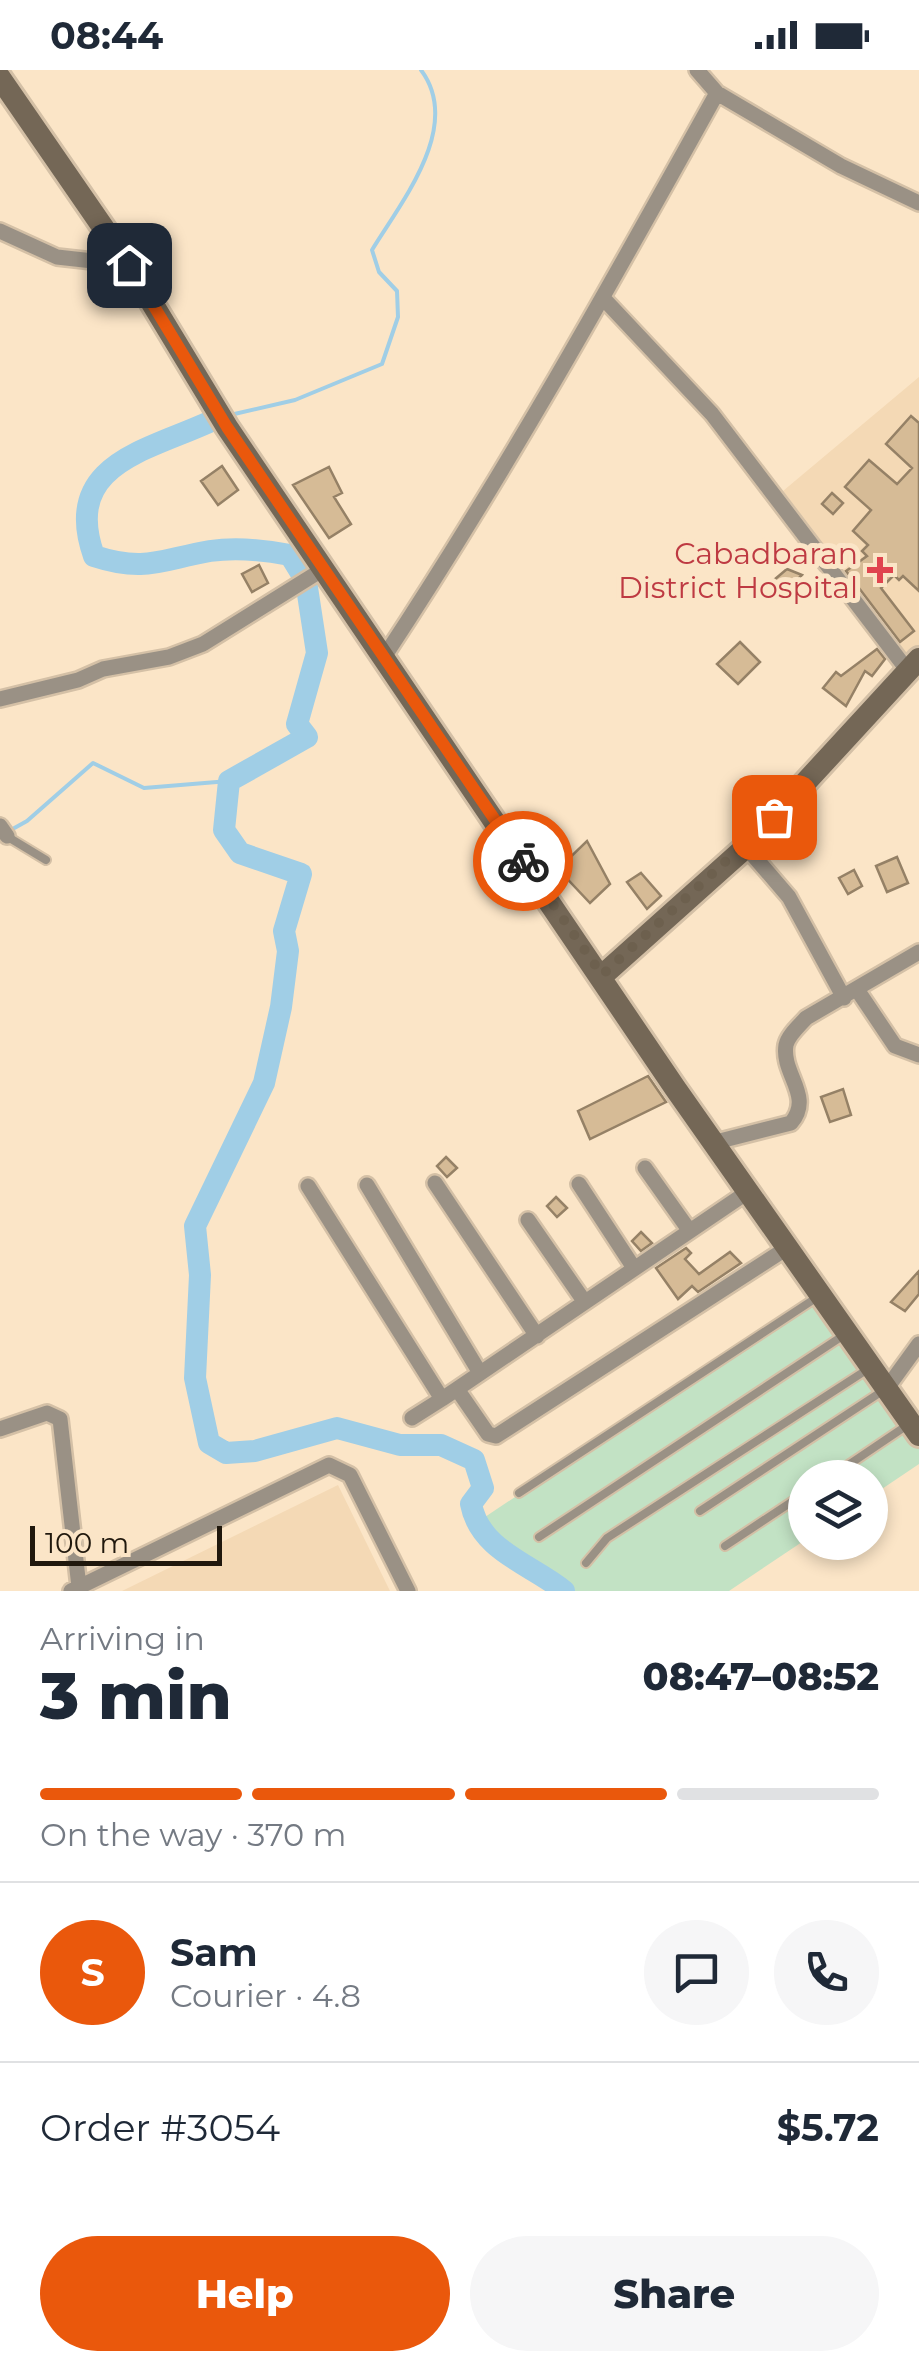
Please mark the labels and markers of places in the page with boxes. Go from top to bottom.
pin [87,223,172,308]
place label: Cabadbaran District Hospital [618,535,858,606]
marker: Cabadbaran District Hospital [867,557,893,583]
pin [732,775,817,860]

